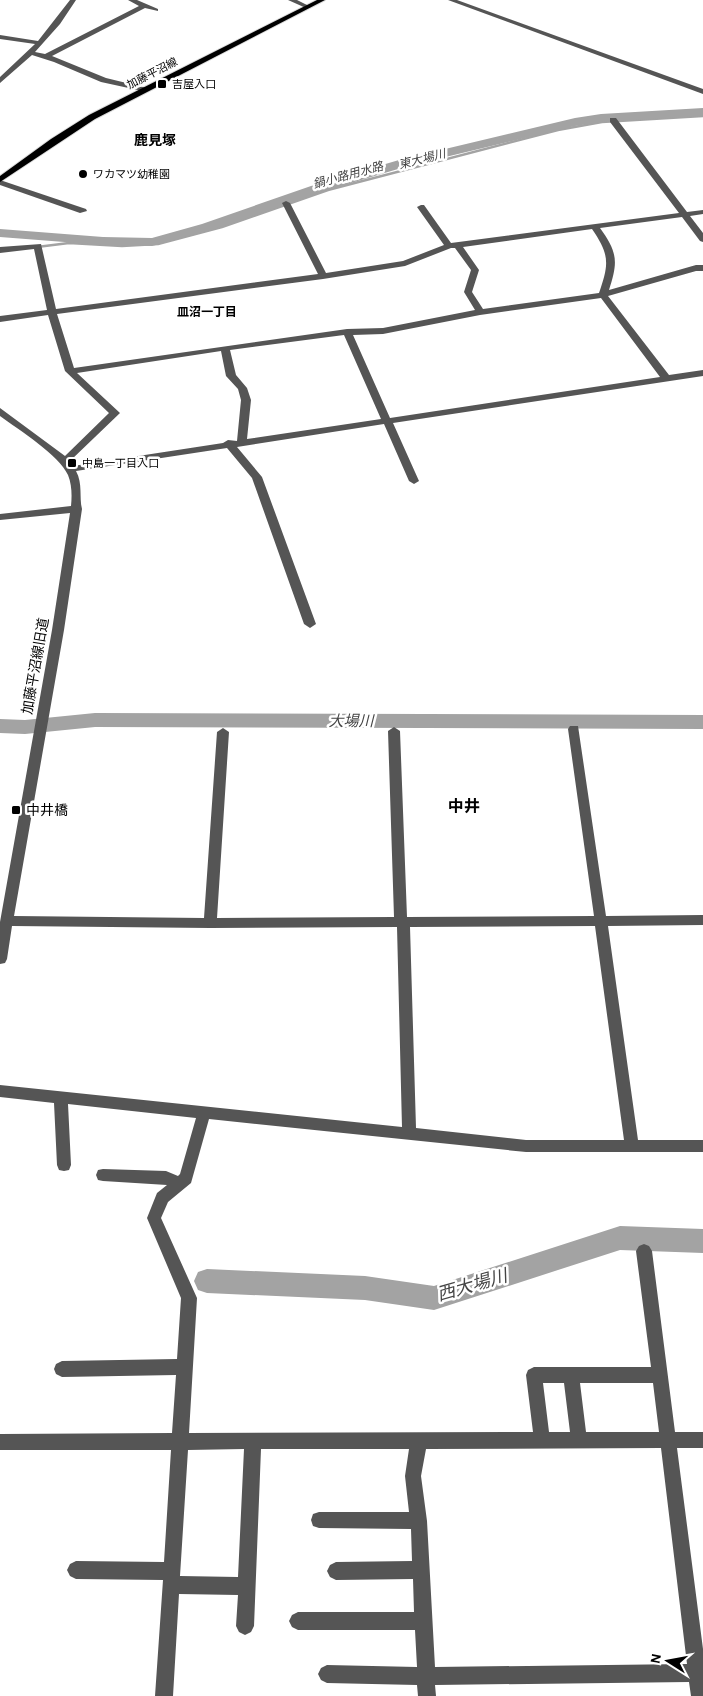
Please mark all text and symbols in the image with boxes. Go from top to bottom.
street label: 加藤平沼線 [125,55,179,91]
marker: 吉屋入口 [156,78,168,90]
place label: 吉屋入口 [172,79,216,90]
district label: 鹿見塚 [134,133,176,148]
water label: 東大場川 [397,146,449,171]
water label: 鍋小路用水路 [311,159,385,190]
marker: ワカマツ幼稚園 [77,168,89,180]
place label: ワカマツ幼稚園 [93,168,170,180]
district label: 皿沼一丁目 [177,305,237,318]
marker: 中島一丁目入口 [66,457,78,469]
place label: 中島一丁目入口 [82,457,159,469]
street label: 加藤平沼線旧道 [20,617,51,716]
water label: 大場川 [328,713,375,729]
district label: 中井 [448,797,480,815]
place label: 中井橋 [26,802,68,818]
marker: 中井橋 [10,804,22,816]
water label: 西大場川 [435,1265,511,1305]
north arrow [643,1636,693,1686]
text: N [648,1653,664,1665]

